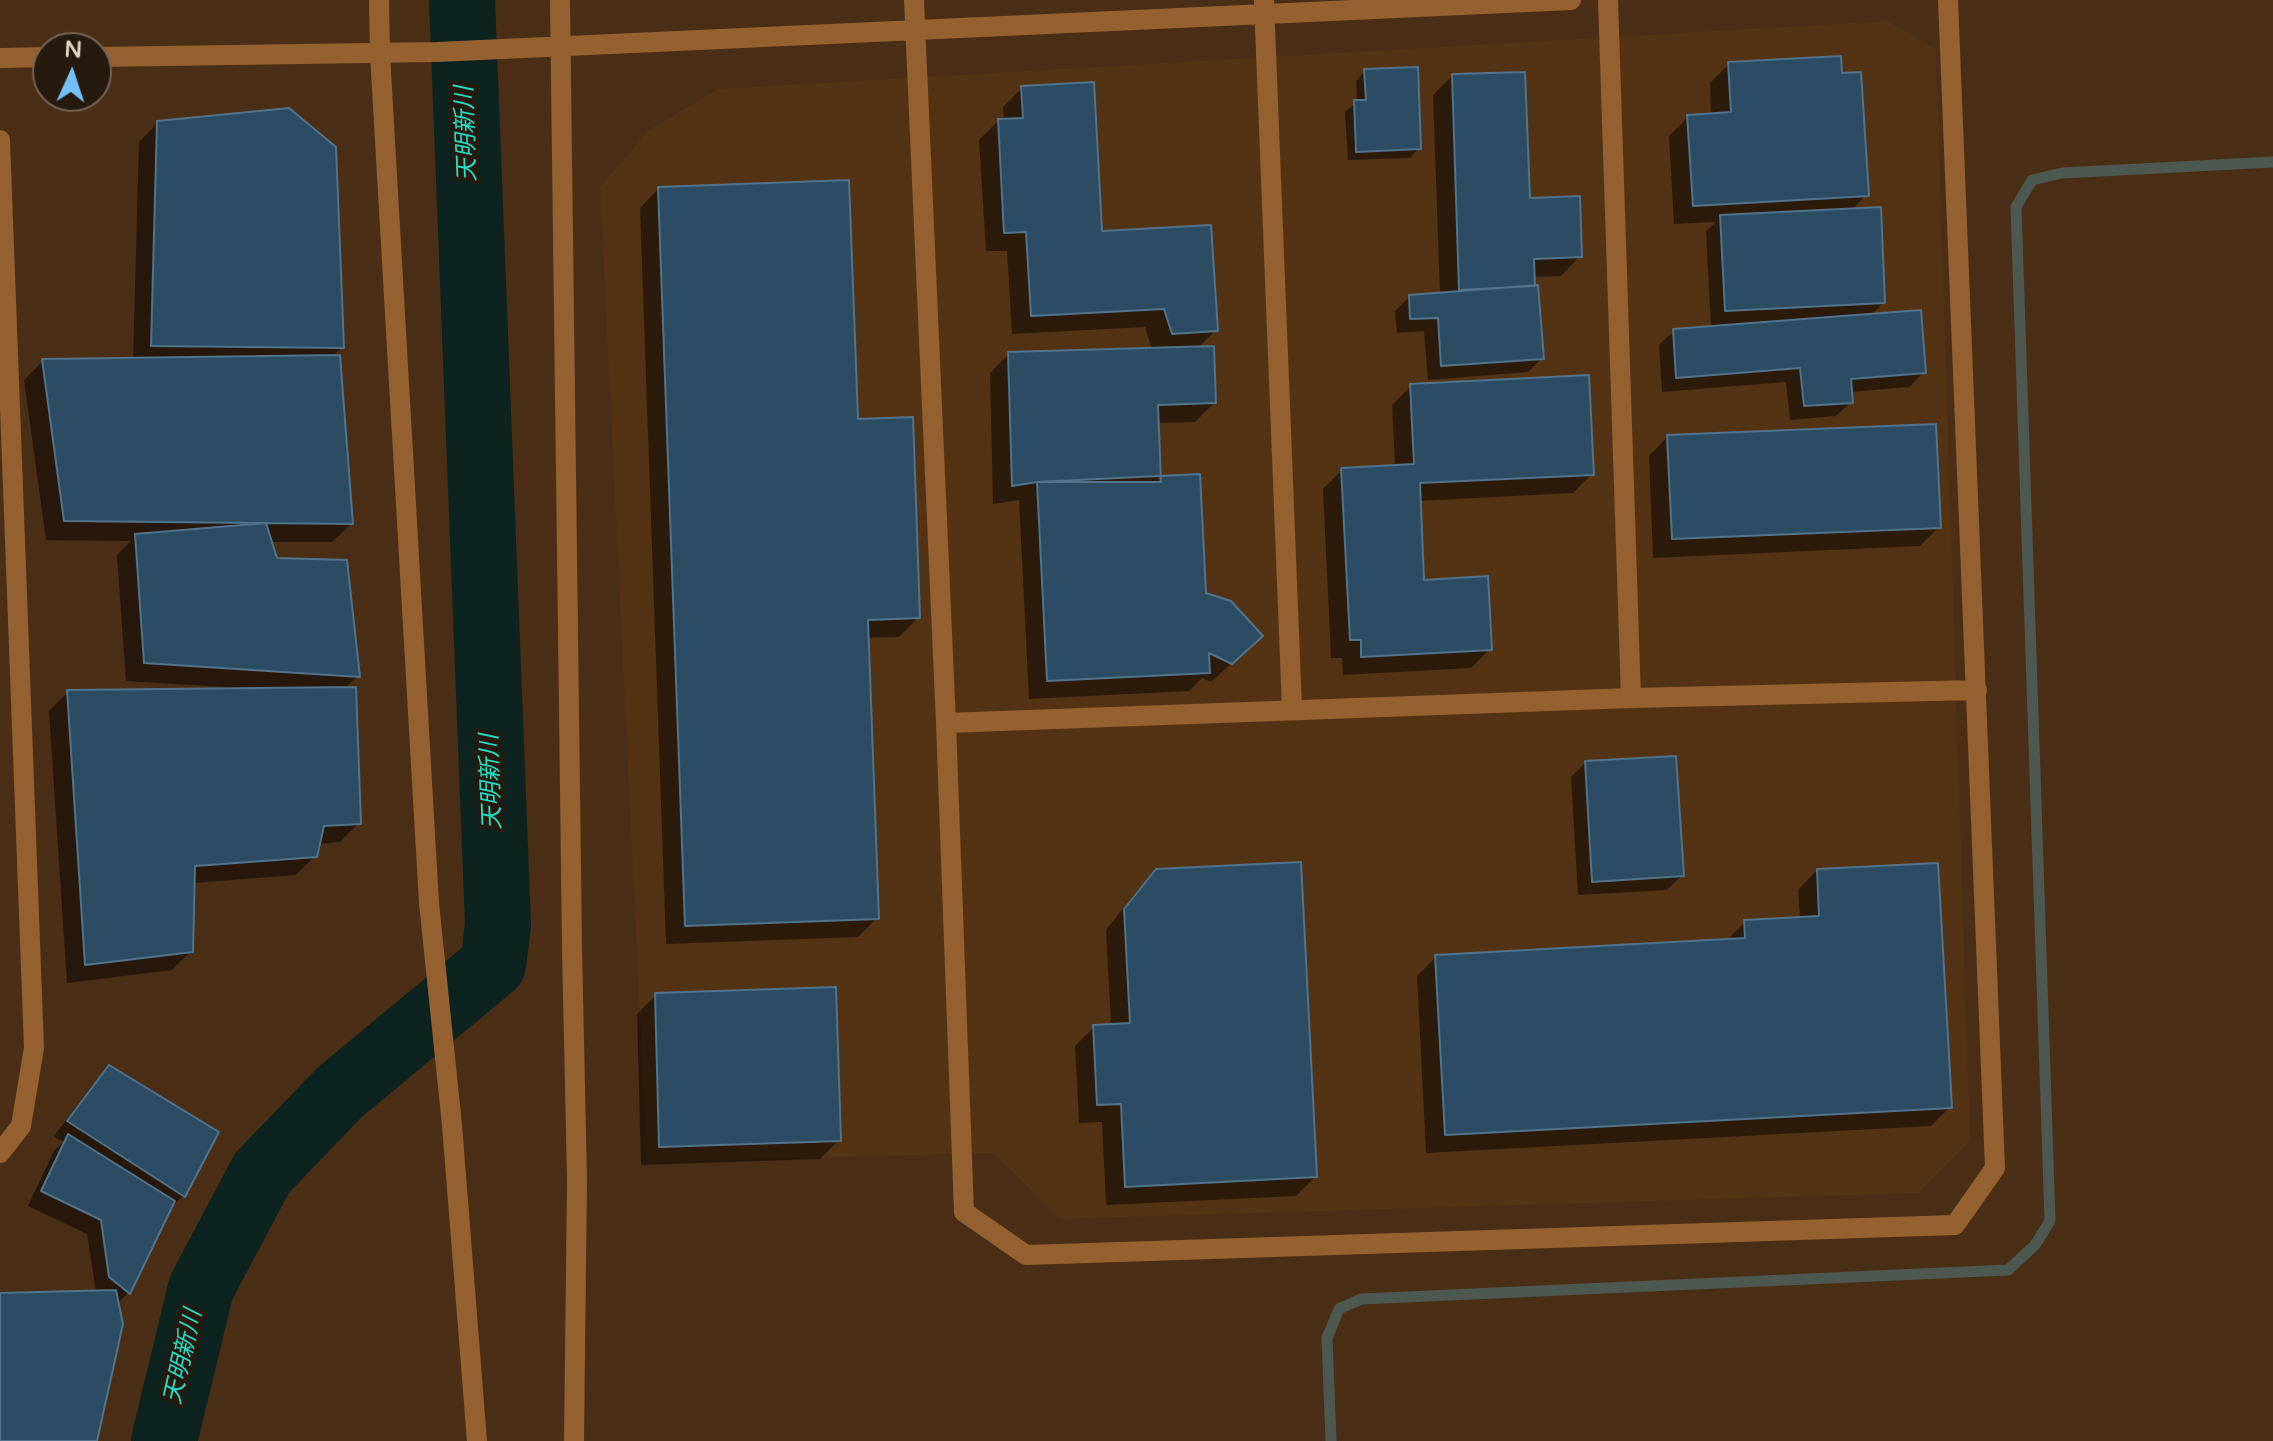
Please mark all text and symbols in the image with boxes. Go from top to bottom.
north arrow [32,32,112,112]
text: N [64,37,83,63]
water label: 天明新川 [451,86,483,182]
water label: 天明新川 [476,734,508,830]
water label: 天明新川 [159,1307,209,1407]

